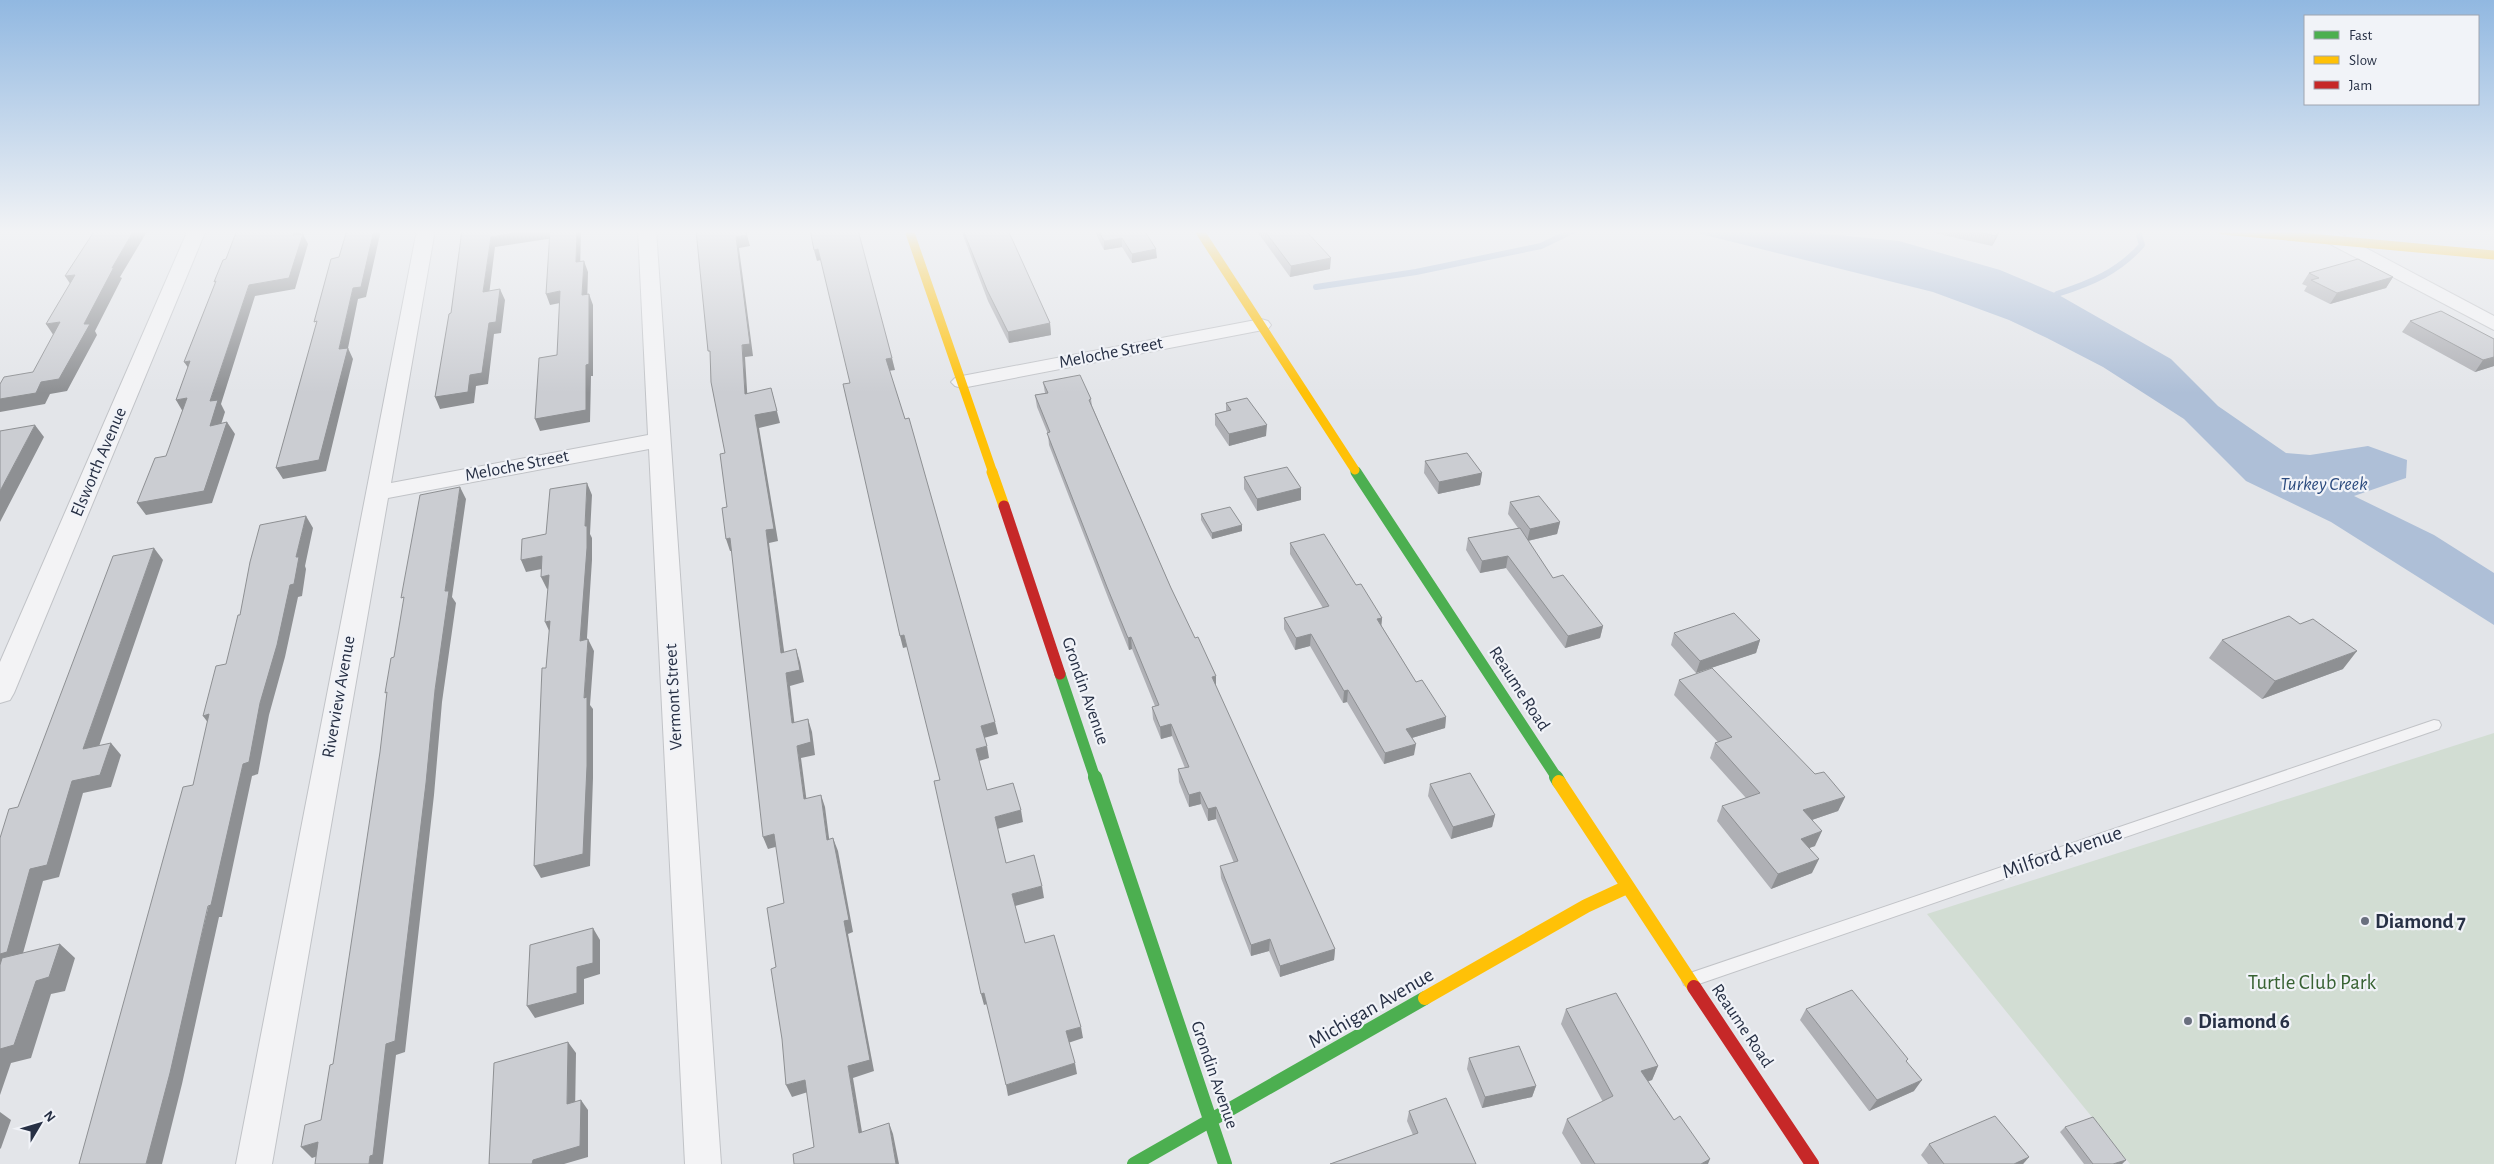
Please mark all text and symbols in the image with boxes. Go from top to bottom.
legend [2304,15,2479,105]
text: Fast [2349,28,2373,43]
text: Slow [2349,53,2377,68]
text: Jam [2349,78,2372,93]
street label: Meloche Street [1058,334,1165,372]
street label: Elsworth Avenue [68,405,130,519]
street label: Meloche Street [464,447,571,485]
water label: Turkey Creek [2280,475,2368,494]
street label: Riverview Avenue [319,634,359,760]
street label: Grondin Avenue [1058,635,1112,747]
street label: Vermont Street [662,643,686,751]
street label: Reaume Road [1485,644,1553,734]
street label: Milford Avenue [1999,822,2125,882]
place label: Diamond 7 [2375,911,2466,932]
marker: Diamond 7 [2359,915,2371,927]
street label: Michigan Avenue [1305,964,1437,1052]
park label: Turtle Club Park [2248,972,2377,993]
street label: Reaume Road [1708,981,1776,1071]
place label: Diamond 6 [2198,1011,2290,1032]
marker: Diamond 6 [2182,1015,2194,1027]
street label: Grondin Avenue [1187,1019,1241,1131]
north arrow [15,1099,65,1149]
text: N [41,1108,58,1125]

